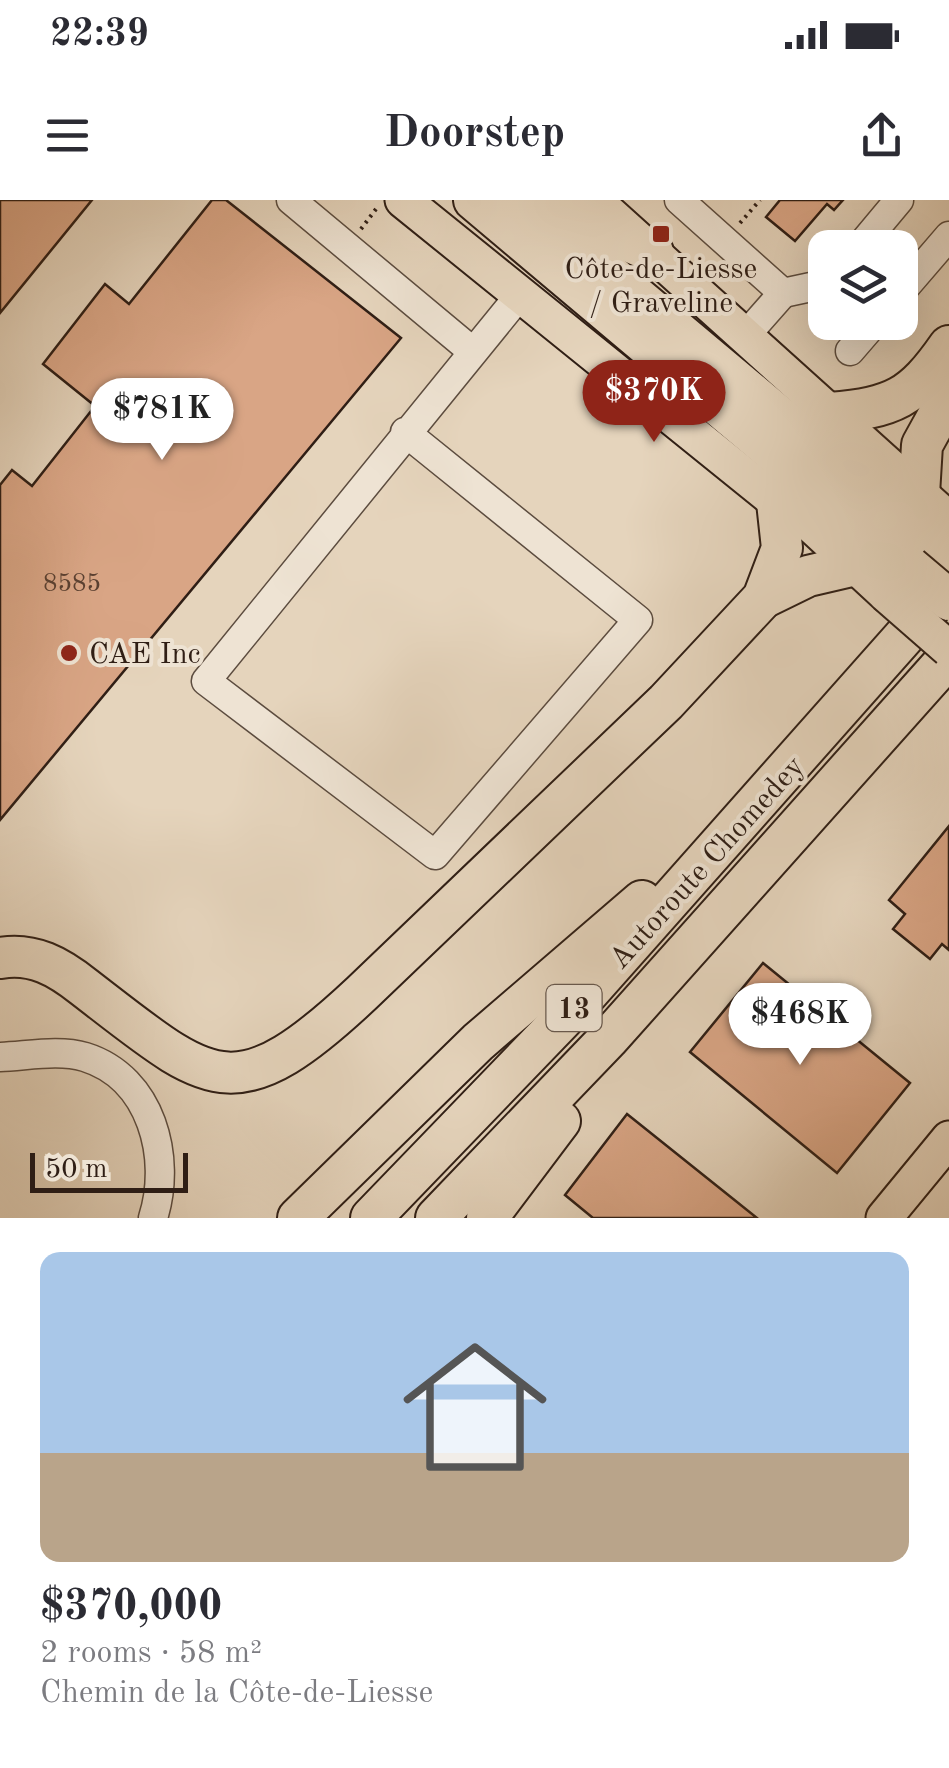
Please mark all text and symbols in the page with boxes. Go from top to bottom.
text: 22:39 [50,16,149,54]
icon: menu [40,108,95,163]
icon: share [854,108,909,163]
text: Doorstep [384,112,565,157]
marker: Côte-de-Liesse / Graveline [650,223,672,245]
map controls [808,230,918,340]
button: layers [808,230,918,340]
place label: Côte-de-Liesse / Graveline [565,255,757,319]
pin: $370K [584,360,724,445]
text: $370K [605,376,703,408]
pin: $781K [92,378,232,463]
text: $781K [113,394,211,426]
house number: 8585 [43,572,101,597]
place label: CAE Inc [89,640,201,670]
marker: CAE Inc [58,642,80,664]
street label: Autoroute Chomedey [605,751,811,975]
pin: $468K [730,983,870,1068]
road number: 13 [546,985,602,1031]
text: $468K [751,999,849,1031]
scale bar [30,1148,188,1193]
text: 50 m [45,1156,108,1184]
icon: home [385,1317,565,1497]
text: $370,000 [40,1587,222,1629]
text: 2 rooms · 58 m² [40,1638,262,1670]
text: Chemin de la Côte-de-Liesse [40,1678,433,1710]

